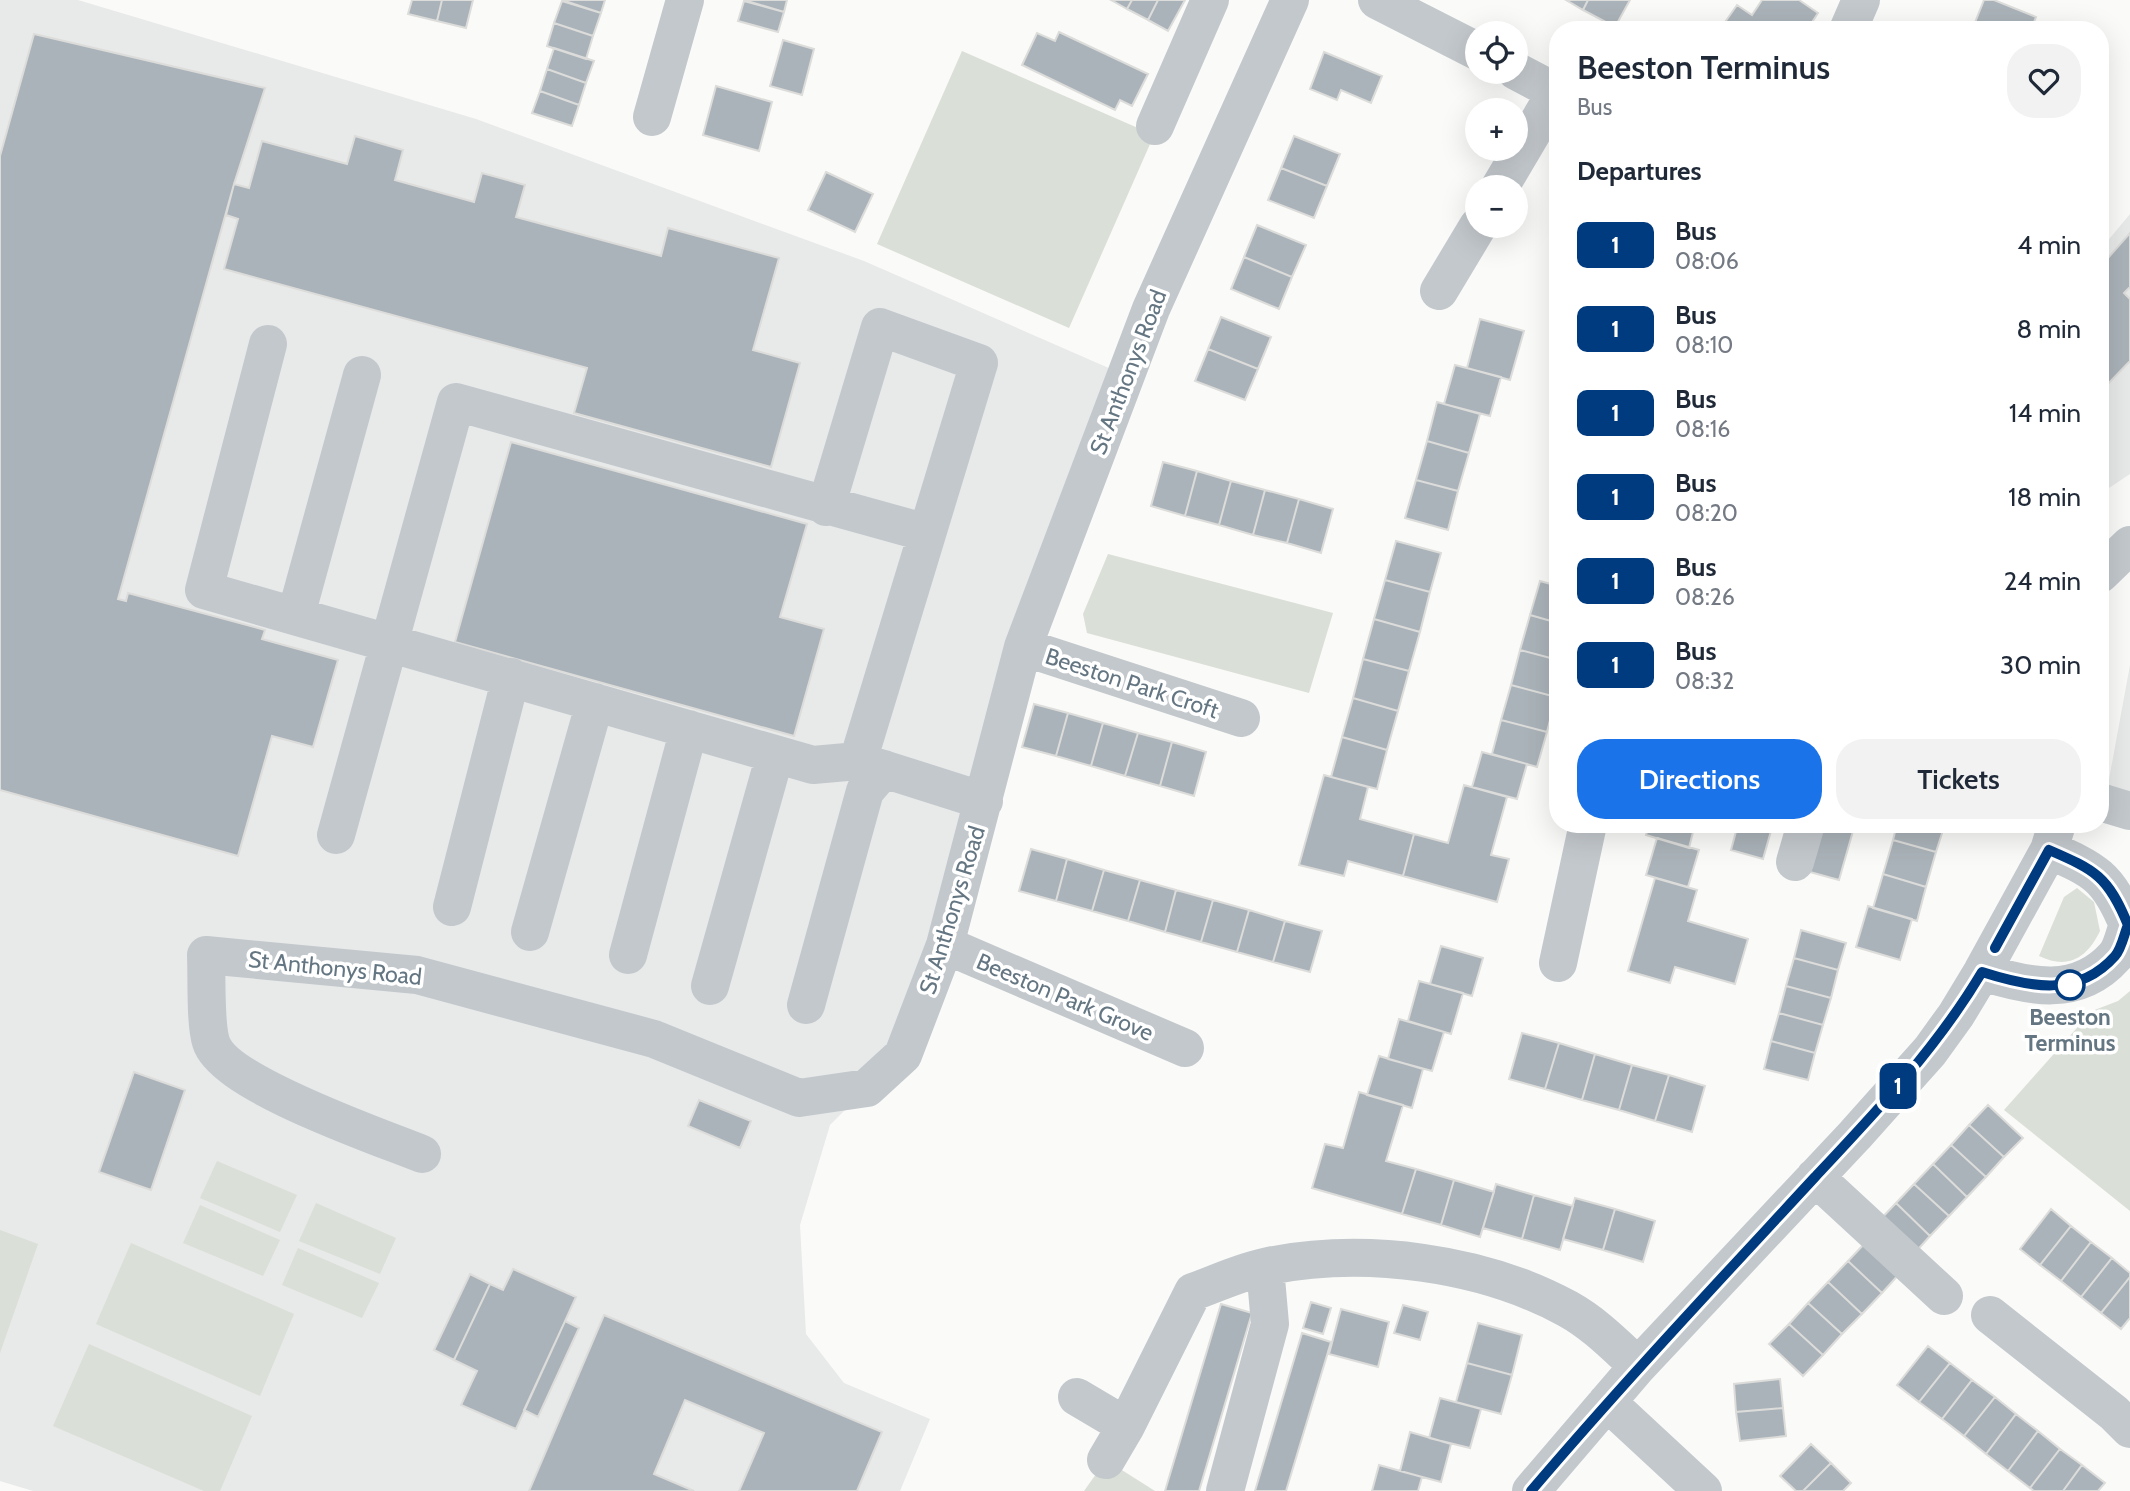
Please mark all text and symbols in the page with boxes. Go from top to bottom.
map controls [1465,21,1528,238]
button: locate [1465,21,1528,84]
button: heart [2007,44,2081,118]
text: Beeston Terminus [1577,47,1830,87]
text: Bus [1577,93,1612,121]
button: + [1465,98,1528,161]
text: Departures [1577,155,1701,187]
button: − [1465,175,1528,238]
text: Bus [1675,215,1716,247]
text: 4 min [2017,229,2081,261]
text: 1 [1611,230,1620,259]
text: 08:06 [1675,247,1739,275]
street label: St Anthonys Road [1084,286,1172,458]
text: Bus [1675,299,1716,331]
text: 8 min [2017,313,2081,345]
text: 1 [1611,314,1620,343]
text: 08:10 [1675,331,1733,359]
text: Bus [1675,383,1716,415]
text: 14 min [2009,397,2081,429]
text: 1 [1611,398,1620,427]
text: 08:16 [1675,415,1730,443]
text: Bus [1675,467,1716,499]
text: 18 min [2008,481,2081,513]
text: 1 [1611,482,1620,511]
text: 08:20 [1675,499,1738,527]
text: Bus [1675,551,1716,583]
text: 24 min [2004,565,2081,597]
text: 1 [1611,566,1620,595]
text: 08:26 [1675,583,1735,611]
text: Bus [1675,635,1716,667]
street label: Beeston Park Croft [1042,642,1222,724]
text: 30 min [2000,649,2081,681]
text: 1 [1611,650,1620,679]
text: 08:32 [1675,667,1734,695]
button: Directions [1577,739,1822,819]
button: Tickets [1836,739,2081,819]
street label: St Anthonys Road [913,823,991,997]
street label: St Anthonys Road [247,945,423,991]
street label: Beeston Park Grove [972,947,1158,1047]
marker: Beeston Terminus [2055,970,2085,1000]
place label: Beeston Terminus [2024,1003,2116,1057]
line badge: 1 [1875,1063,1921,1109]
text: 1 [1894,1071,1902,1100]

